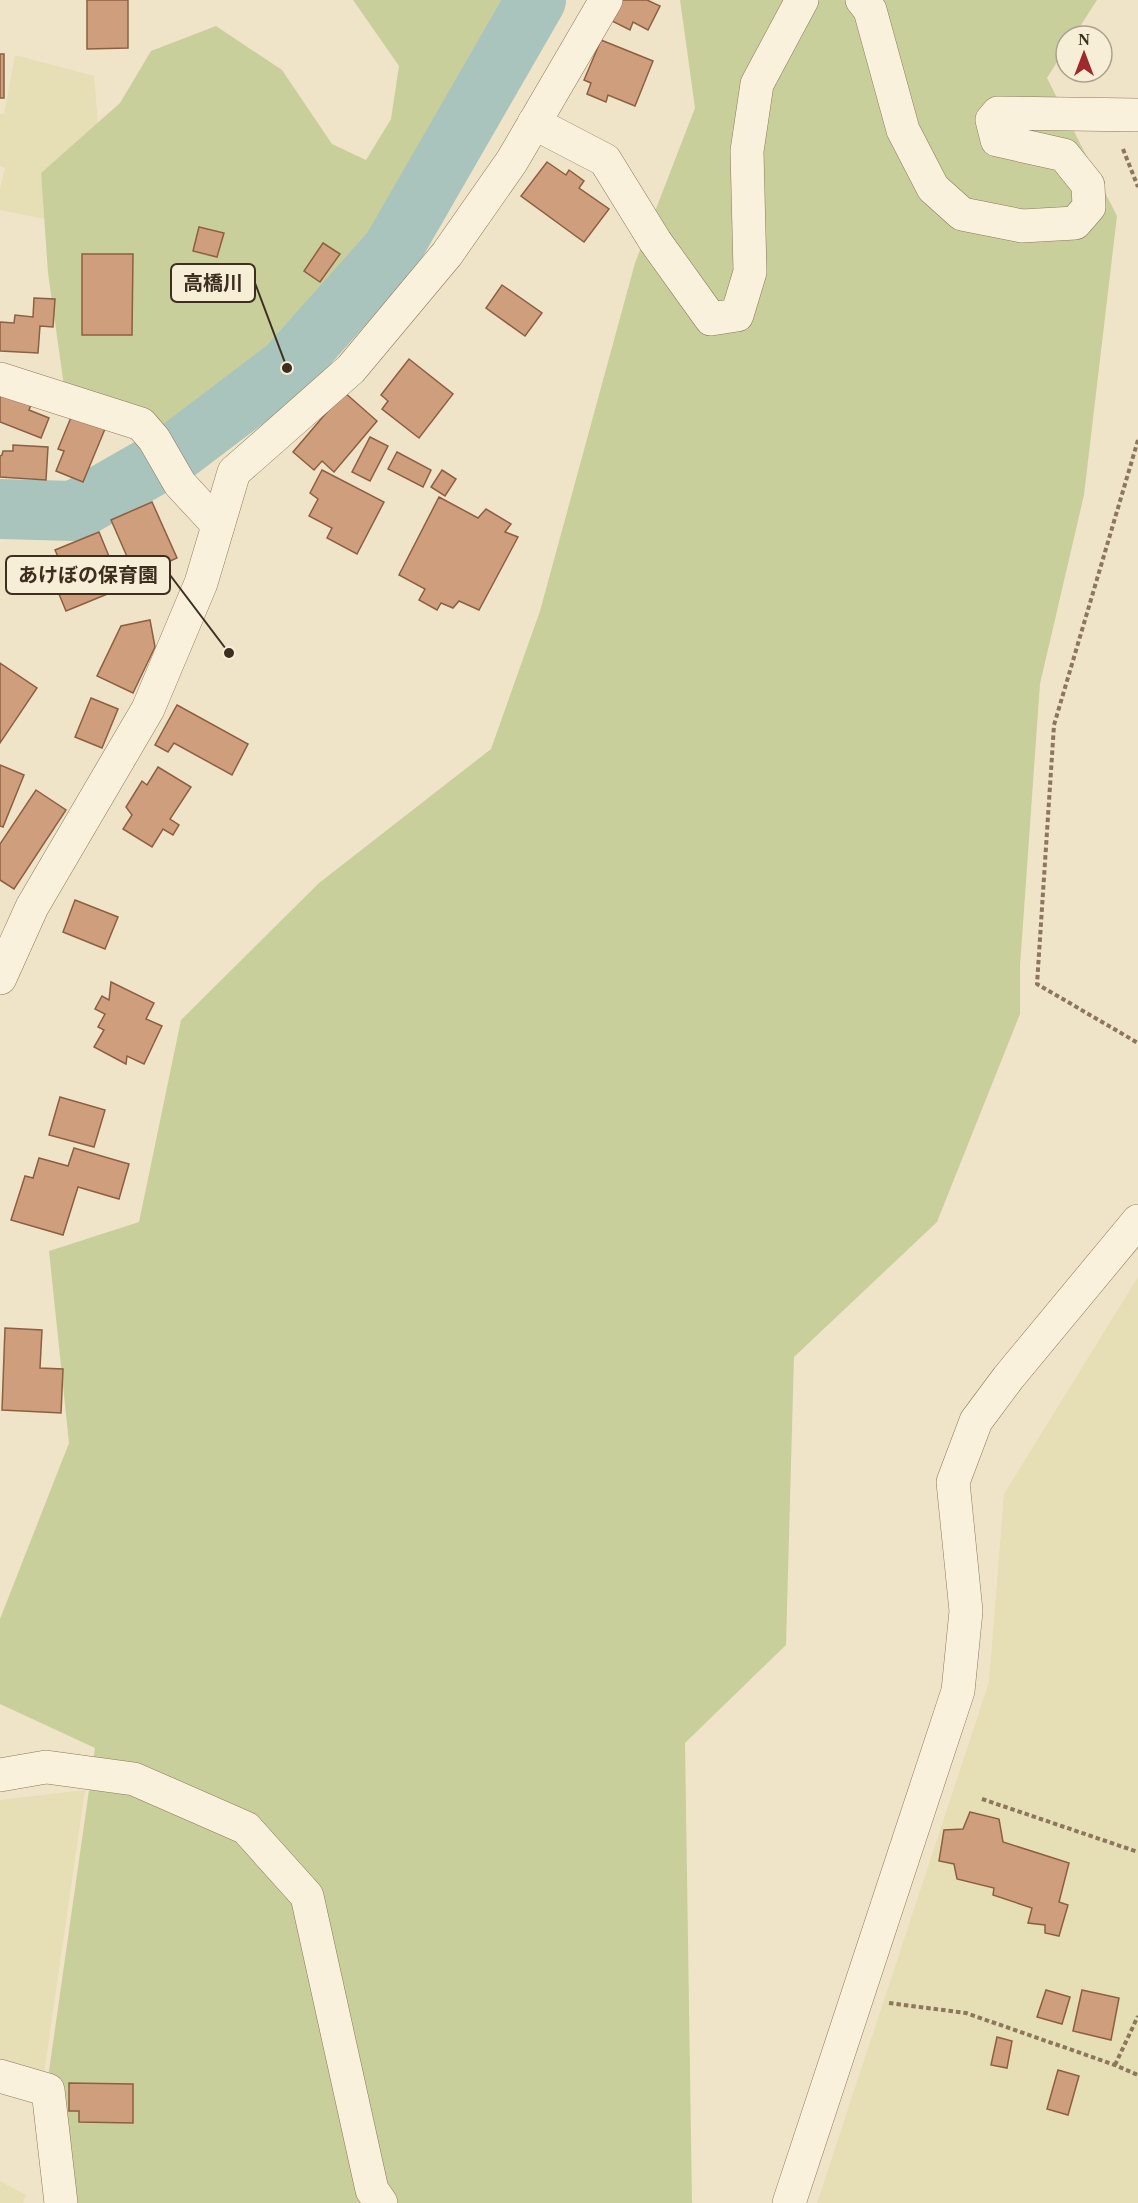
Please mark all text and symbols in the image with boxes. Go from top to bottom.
north arrow [1054,24,1114,84]
text: N [1078,31,1090,48]
callout: 高橋川 [171,264,255,302]
text: 高橋川 [183,272,243,294]
callout: あけぼの保育園 [6,556,170,594]
text: あけぼの保育園 [18,564,158,586]

